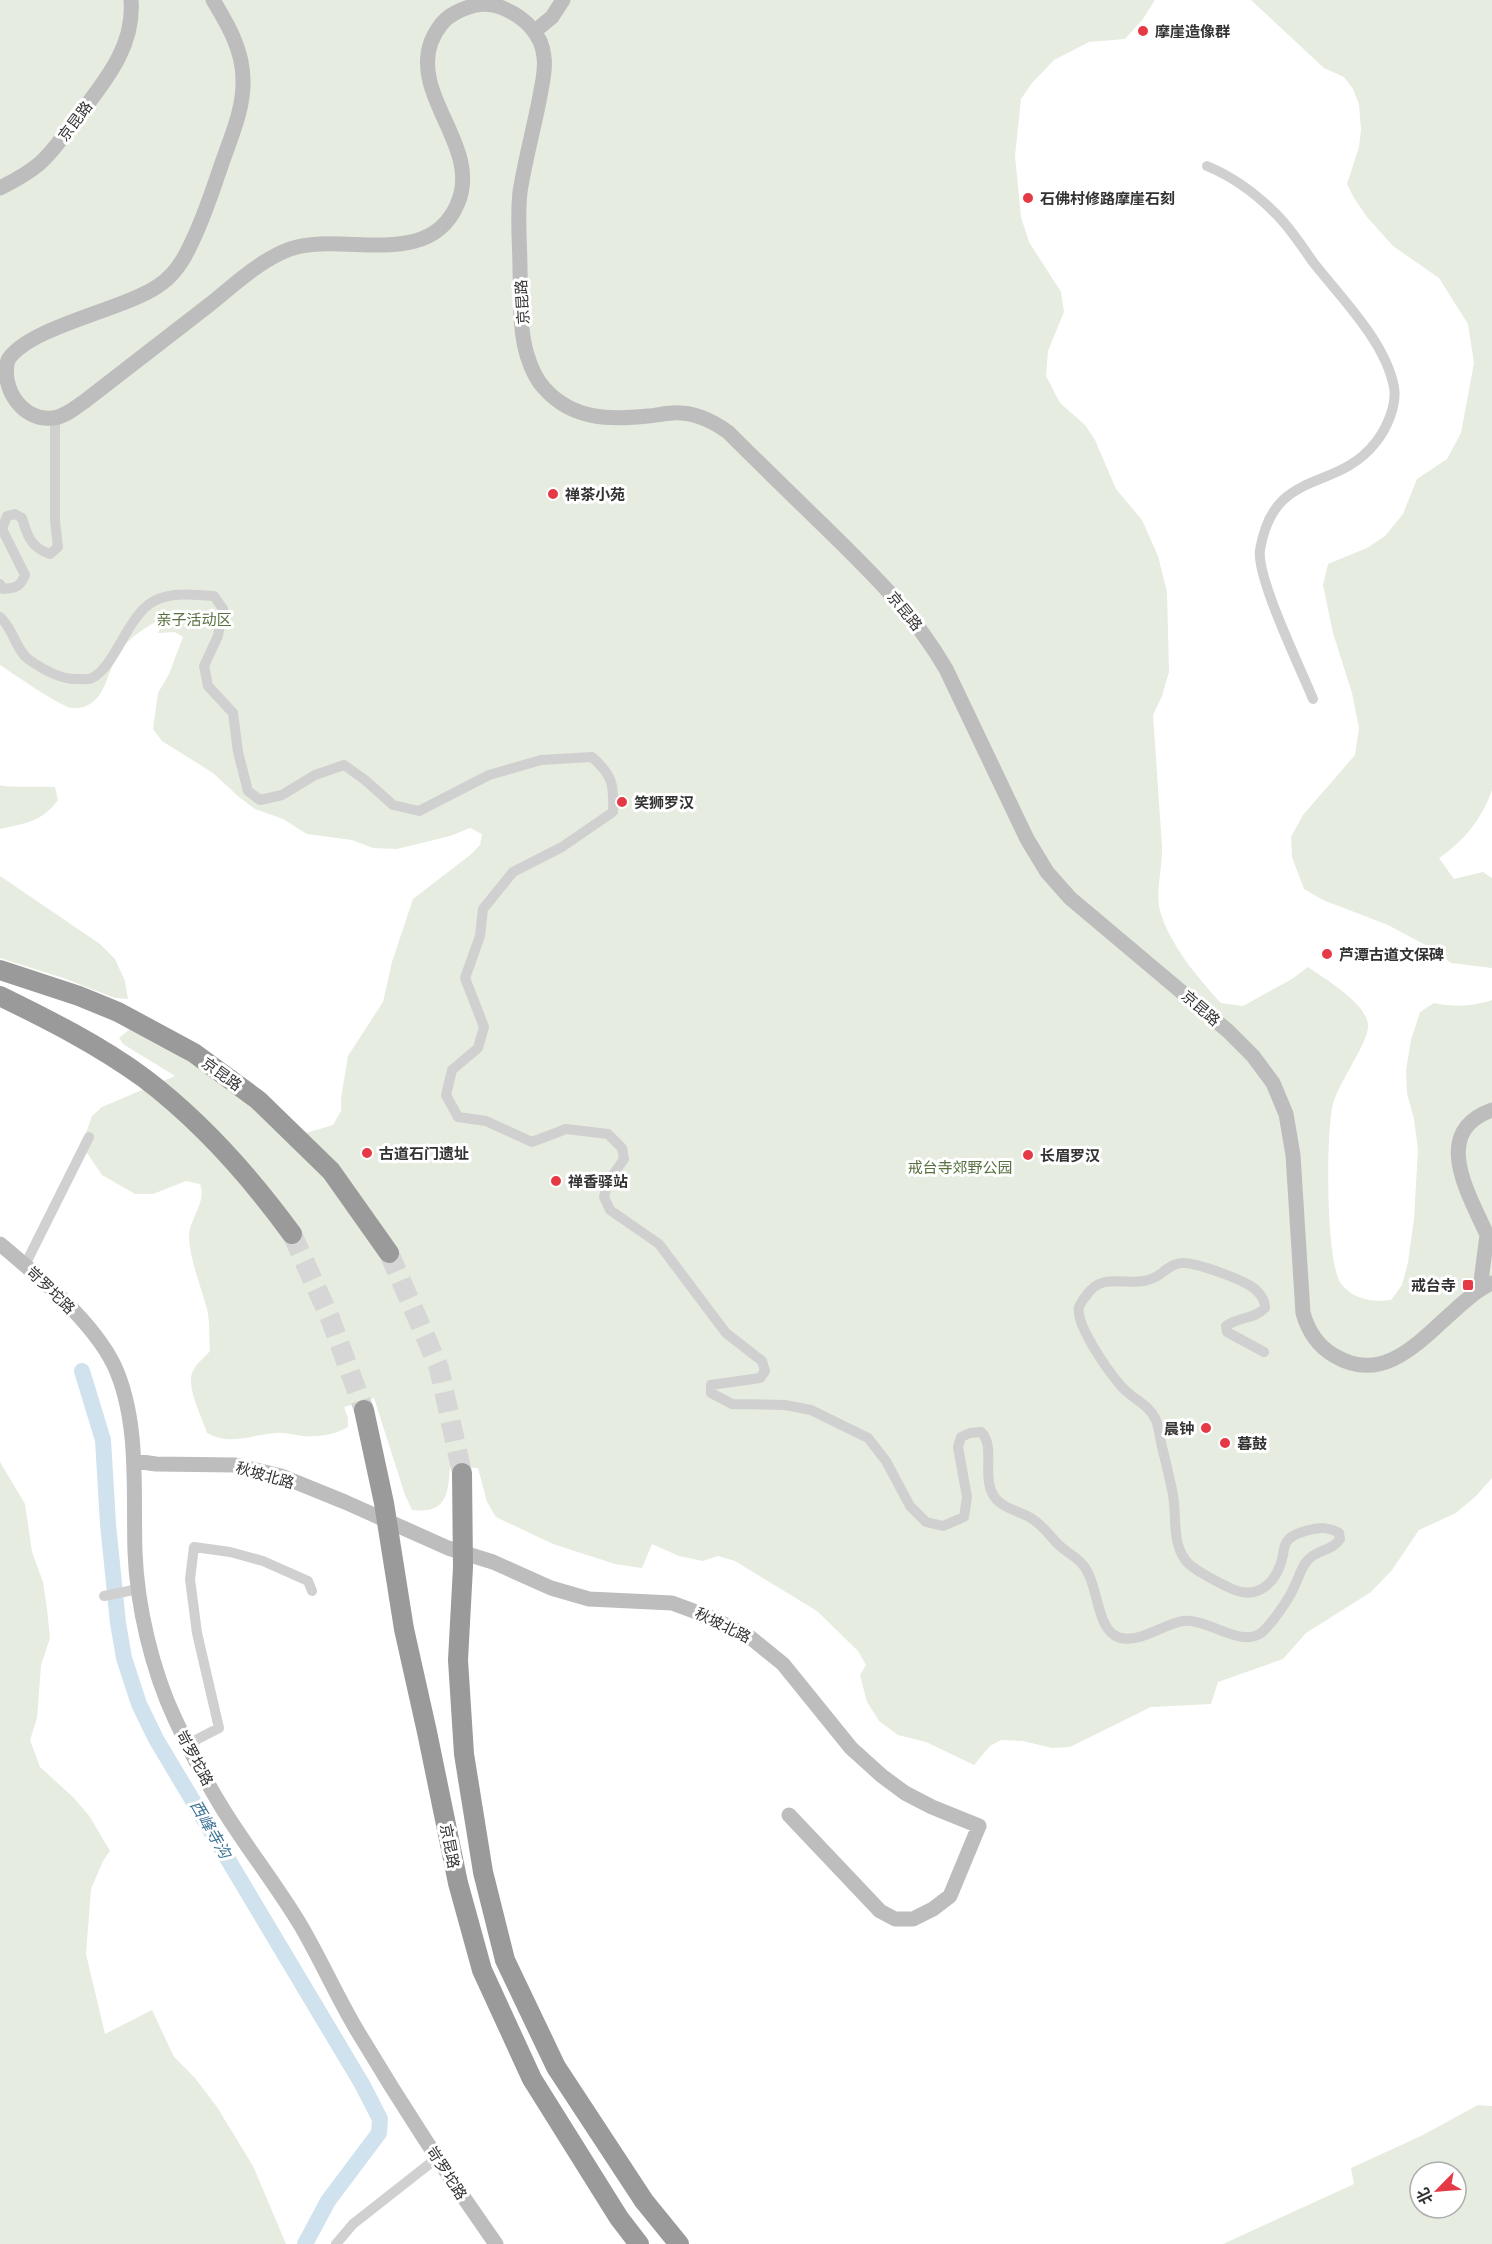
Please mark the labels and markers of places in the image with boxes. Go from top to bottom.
place label: 摩崖造像群 [1155,22,1230,41]
marker: 摩崖造像群 [1136,24,1150,38]
place label: 石佛村修路摩崖石刻 [1040,189,1175,208]
marker: 石佛村修路摩崖石刻 [1021,191,1035,205]
place label: 禅茶小苑 [565,485,625,504]
marker: 禅茶小苑 [546,487,560,501]
place label: 笑狮罗汉 [634,793,694,812]
marker: 笑狮罗汉 [615,795,629,809]
place label: 芦潭古道文保碑 [1339,945,1444,964]
marker: 芦潭古道文保碑 [1320,947,1334,961]
place label: 古道石门遗址 [379,1144,469,1163]
marker: 古道石门遗址 [360,1146,374,1160]
place label: 长眉罗汉 [1040,1146,1100,1165]
marker: 长眉罗汉 [1021,1148,1035,1162]
place label: 禅香驿站 [568,1172,628,1191]
marker: 禅香驿站 [549,1174,563,1188]
place label: 戒台寺 [1411,1276,1456,1295]
marker: 戒台寺 [1461,1278,1475,1292]
place label: 晨钟 [1164,1419,1194,1438]
marker: 晨钟 [1199,1421,1213,1435]
place label: 暮鼓 [1237,1434,1267,1453]
marker: 暮鼓 [1218,1436,1232,1450]

